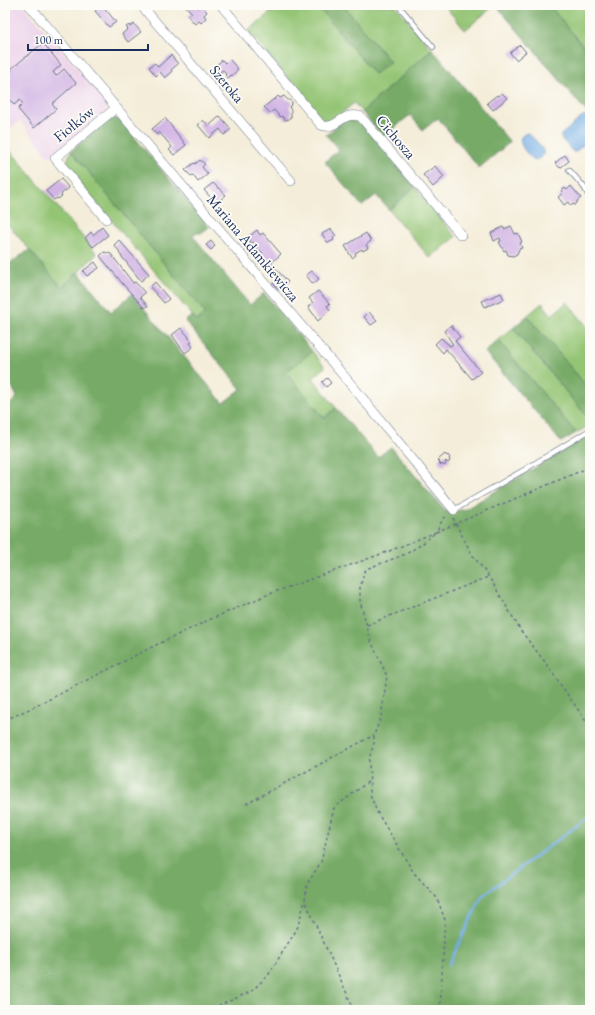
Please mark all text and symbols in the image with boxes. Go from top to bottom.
scale bar [28,26,148,52]
text: 100 m [34,32,64,48]
street label: Szeroka [206,61,249,107]
street label: Fiołków [49,101,99,146]
street label: Cichosza [372,111,420,163]
street label: Mariana Adamkiewicza [203,190,304,305]

